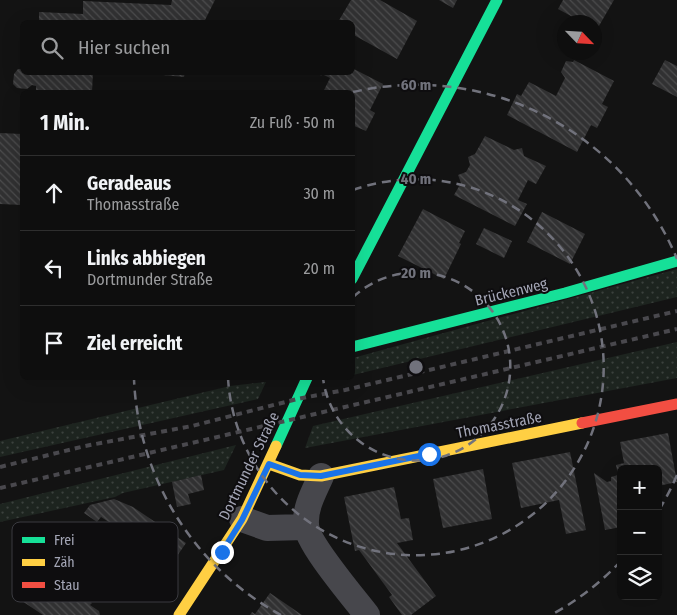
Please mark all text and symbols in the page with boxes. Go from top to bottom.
north arrow [557,15,602,60]
search box [20,20,355,75]
icon: search [38,34,66,62]
text: Hier suchen [78,36,170,59]
text: 60 m [401,76,431,94]
text: 1 Min. [40,110,90,136]
text: Zu Fuß · 50 m [250,113,335,132]
text: 40 m [401,170,431,188]
text: Geradeaus [87,172,171,195]
icon: ahead [40,179,68,207]
text: 30 m [303,184,335,203]
text: Thomasstraße [87,195,179,214]
text: Links abbiegen [87,247,206,270]
icon: left [40,254,68,282]
text: 20 m [304,259,335,278]
text: 20 m [400,264,431,282]
text: Dortmunder Straße [87,270,213,289]
street label: Brückenweg [473,274,549,310]
icon: arrive [40,329,68,357]
text: Ziel erreicht [87,332,183,355]
centre of rings [407,358,425,376]
street label: Thomasstraße [455,408,543,442]
street label: Dortmunder Straße [215,409,283,523]
route start [418,443,441,466]
map controls [617,465,662,600]
button: + [617,465,662,510]
button: − [617,510,662,555]
legend [12,522,178,602]
text: Frei [54,532,75,549]
route end [211,541,234,564]
text: Zäh [54,554,75,571]
button: layers [617,555,662,600]
text: Stau [54,577,80,594]

